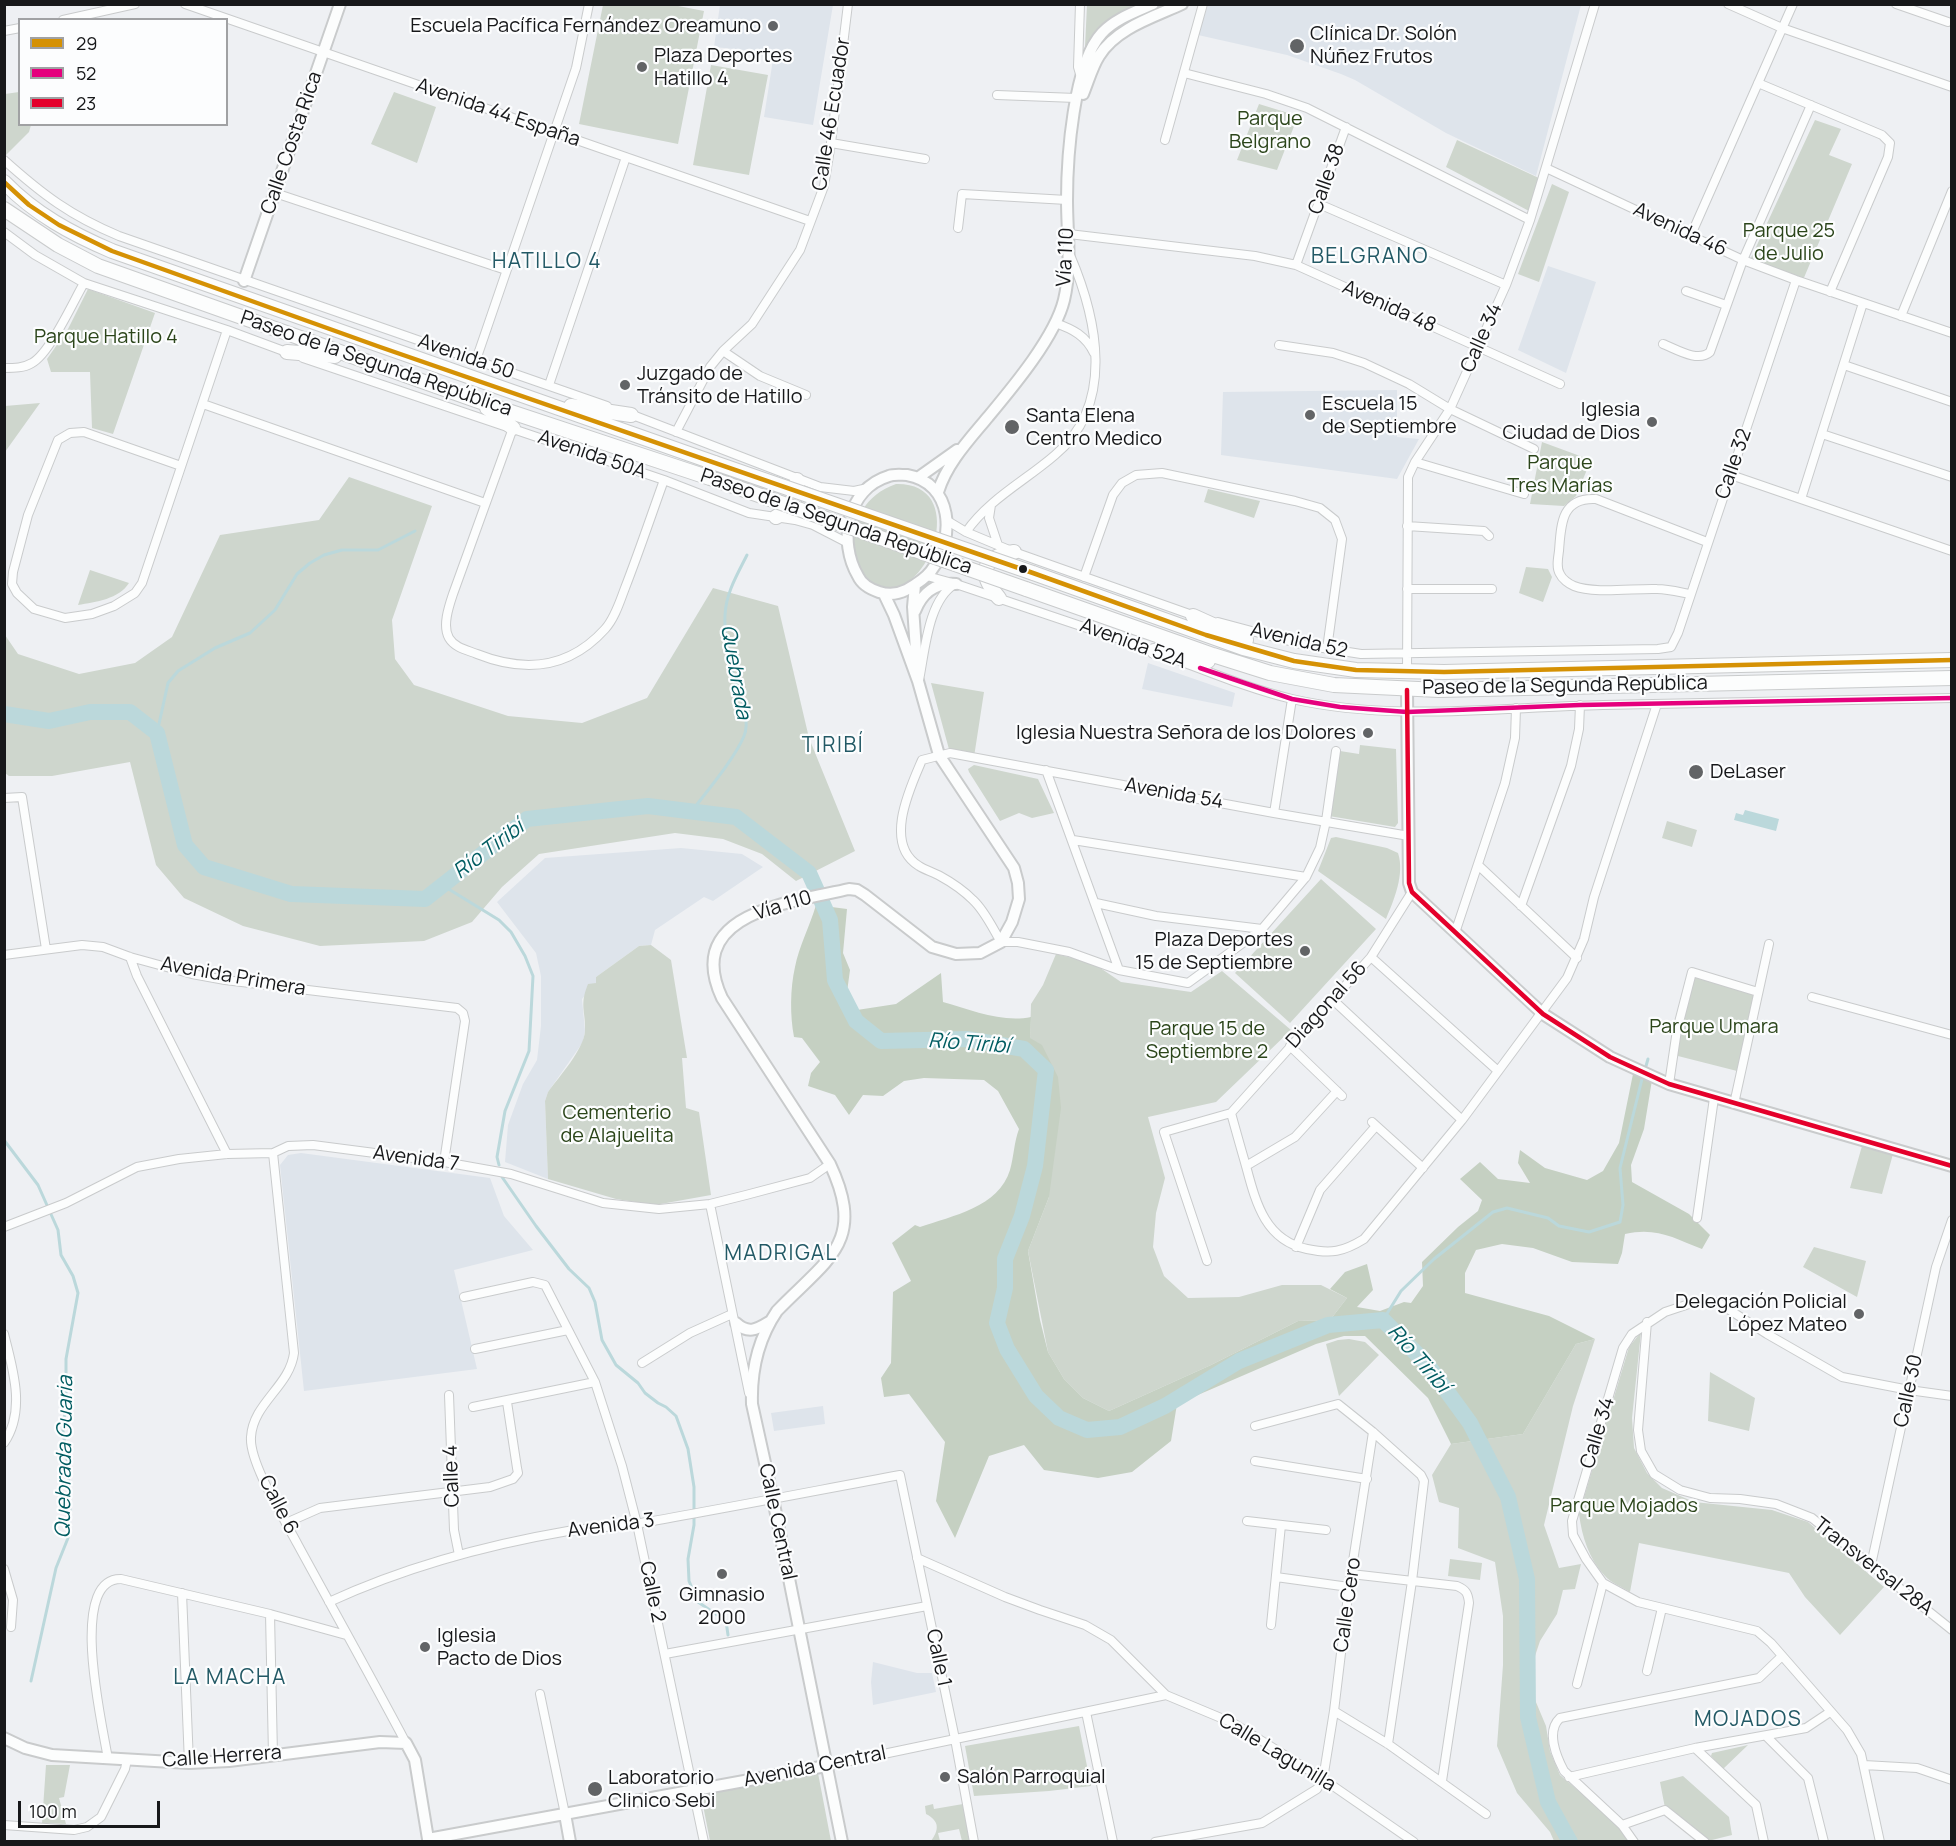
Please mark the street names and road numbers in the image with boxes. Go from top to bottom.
street label: Calle 46 Ecuador [808,36,856,192]
street label: Calle Costa Rica [256,68,328,218]
street label: Avenida 44 España [413,74,583,152]
street label: Calle 38 [1304,141,1350,217]
street label: Avenida 46 [1629,198,1731,262]
street label: Vía 110 [1052,227,1080,287]
street label: Avenida 48 [1338,276,1440,338]
street label: Calle 34 [1456,300,1508,376]
street label: Paseo de la Segunda República [237,306,515,422]
street label: Avenida 50 [415,329,517,385]
street label: Avenida 50A [535,425,649,485]
street label: Calle 32 [1711,426,1757,502]
street label: Paseo de la Segunda República [697,464,975,580]
street label: Avenida 52A [1077,614,1189,674]
street label: Avenida 52 [1248,618,1350,664]
street label: Paseo de la Segunda República [1422,672,1708,700]
street label: Avenida 54 [1123,774,1225,814]
street label: Vía 110 [751,886,815,926]
street label: Avenida Primera [159,952,307,1002]
street label: Diagonal 56 [1282,957,1372,1053]
street label: Avenida 7 [371,1141,461,1177]
street label: Calle 30 [1890,1352,1928,1430]
street label: Calle 34 [1576,1394,1620,1472]
street label: Calle 4 [439,1444,465,1508]
street label: Calle Central [753,1461,801,1583]
street label: Calle 6 [253,1472,303,1538]
street label: Avenida 3 [566,1509,656,1543]
street label: Transversal 28A [1808,1513,1938,1621]
street label: Calle Cero [1329,1556,1367,1654]
street label: Calle 2 [634,1559,670,1625]
street label: Calle 1 [920,1627,956,1689]
street label: Calle Lagunilla [1214,1709,1340,1797]
street label: Calle Herrera [161,1741,283,1773]
street label: Avenida Central [742,1741,888,1793]

